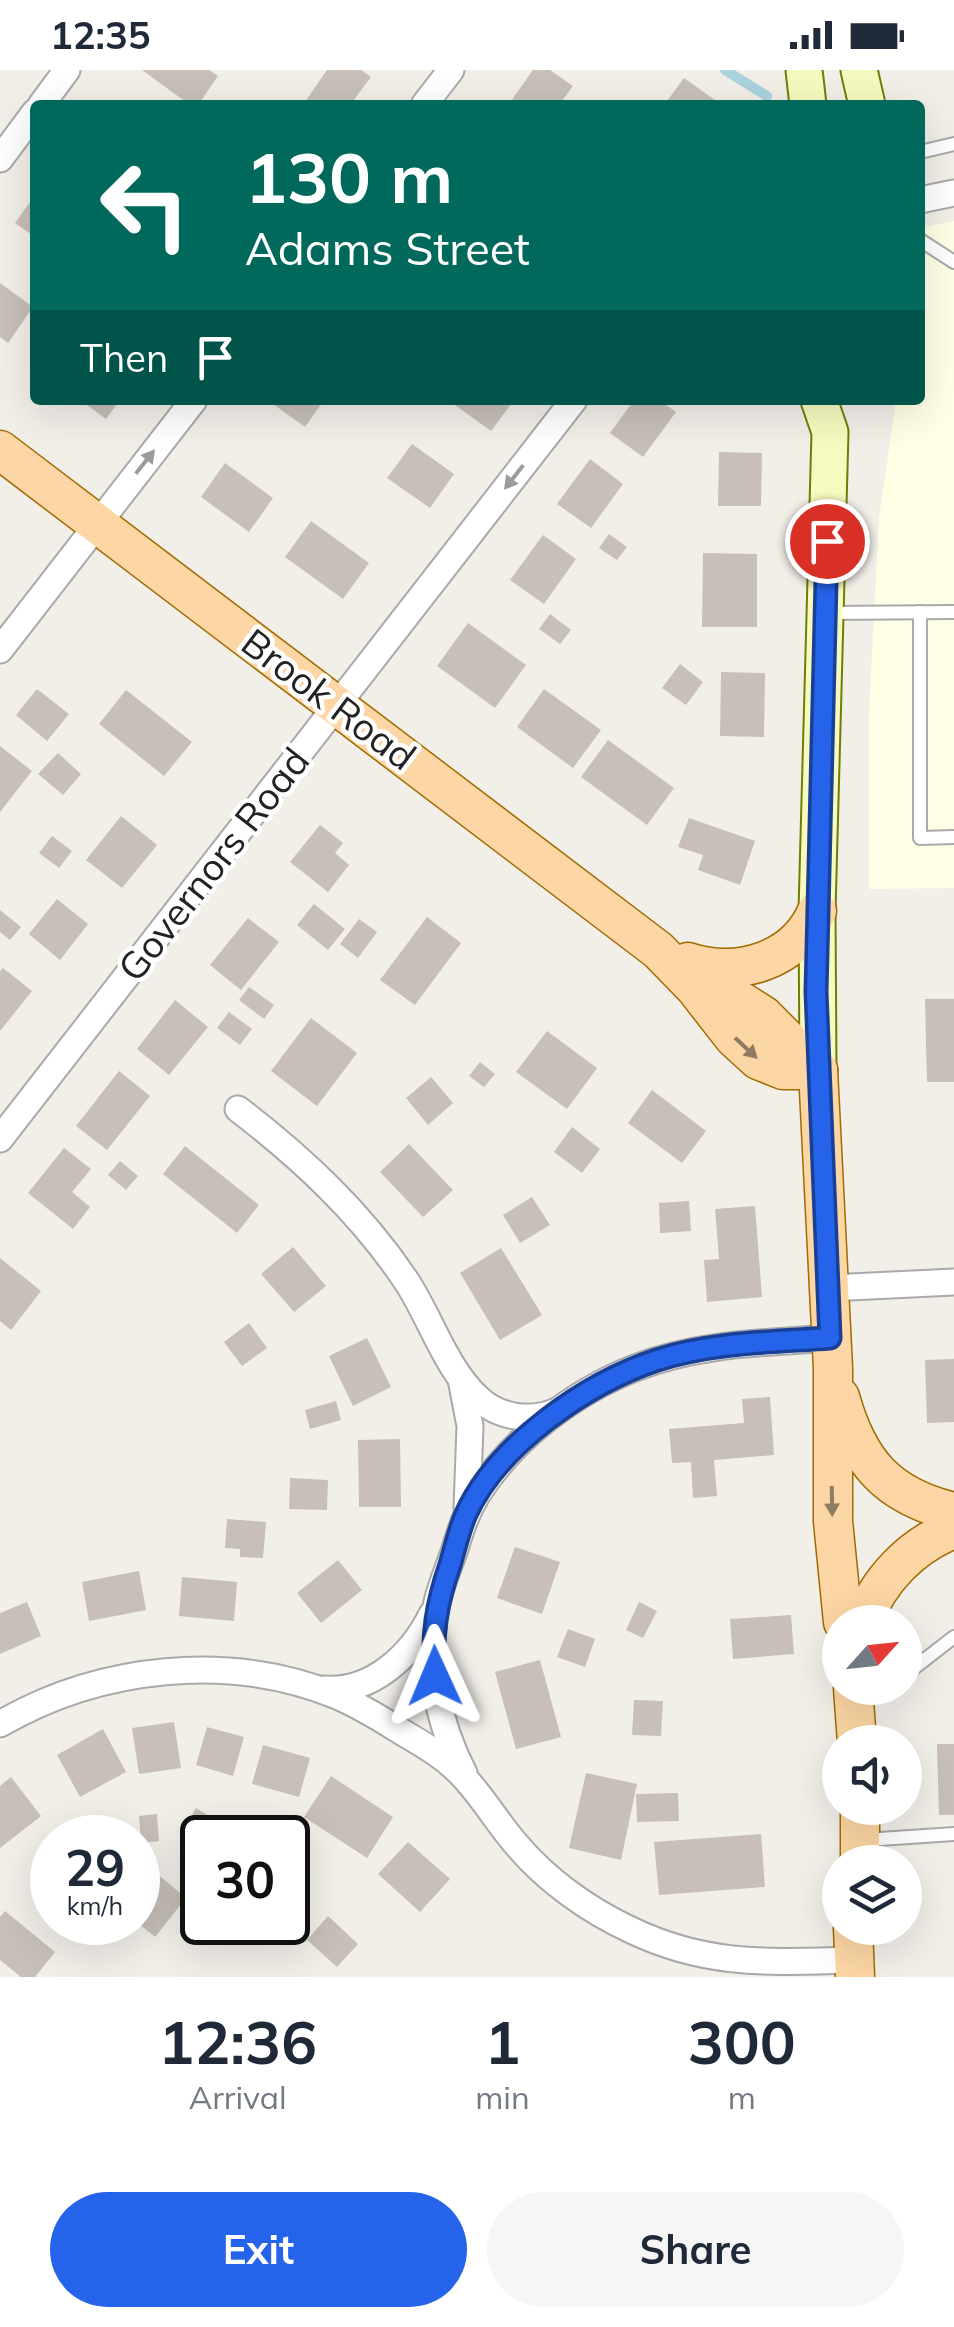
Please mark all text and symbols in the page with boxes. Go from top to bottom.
text: 12:35 [50,11,151,59]
text: 130 m [245,133,453,221]
icon: left [80,140,210,270]
text: Adams Street [245,220,530,276]
icon: arrive [188,330,243,385]
text: Then [80,334,168,382]
one-way arrow [134,450,155,475]
one-way arrow [505,464,525,490]
pin [785,499,870,584]
icon: arrive [800,514,855,569]
street label: Brook Road [233,618,425,780]
street label: Governors Road [107,738,319,990]
one-way arrow [734,1036,758,1059]
one-way arrow [825,1485,841,1517]
north arrow [822,1605,922,1705]
map controls [822,1605,922,1945]
position arrow [383,1624,487,1728]
button: sound [822,1725,922,1825]
speed limit sign: 30 [180,1815,310,1945]
text: 29 [65,1836,125,1899]
button: layers [822,1845,922,1945]
text: km/h [67,1890,123,1921]
text: 12:36 [158,2004,317,2079]
text: 1 [484,2004,520,2079]
text: 300 [688,2004,796,2079]
text: Arrival [189,2077,287,2117]
text: min [475,2077,530,2117]
text: m [728,2077,756,2117]
button: Exit [50,2192,467,2307]
button: Share [487,2192,904,2307]

